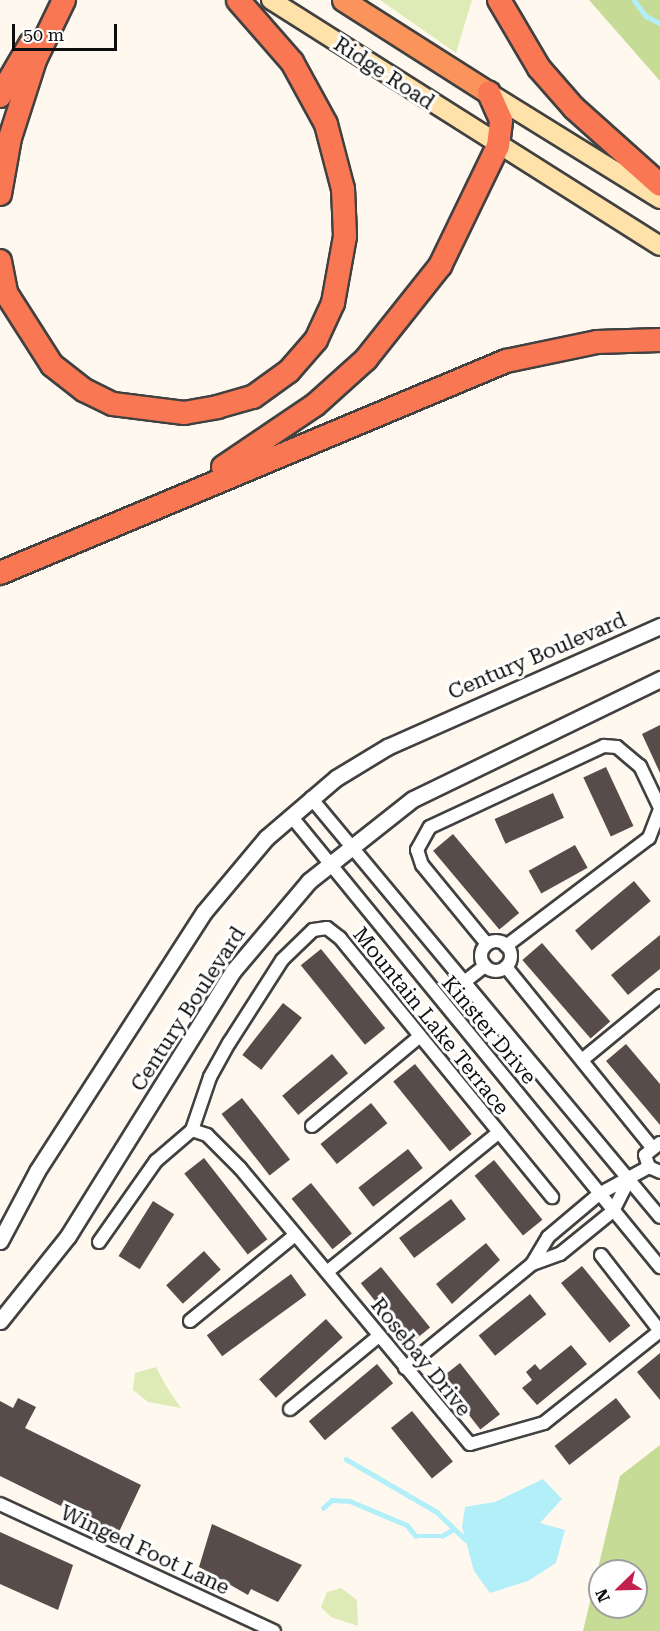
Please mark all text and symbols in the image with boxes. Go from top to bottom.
scale bar [15,12,120,50]
text: 50 m [23,24,64,45]
street label: Ridge Road [329,31,439,115]
street label: Century Boulevard [444,607,630,705]
street label: Century Boulevard [125,922,251,1096]
street label: Mountain Lake Terrace [348,922,514,1120]
street label: Kinster Drive [436,971,542,1089]
street label: Rosebay Drive [366,1293,476,1421]
street label: Winged Foot Lane [56,1500,234,1600]
north arrow [588,1559,648,1619]
text: N [592,1586,614,1605]

